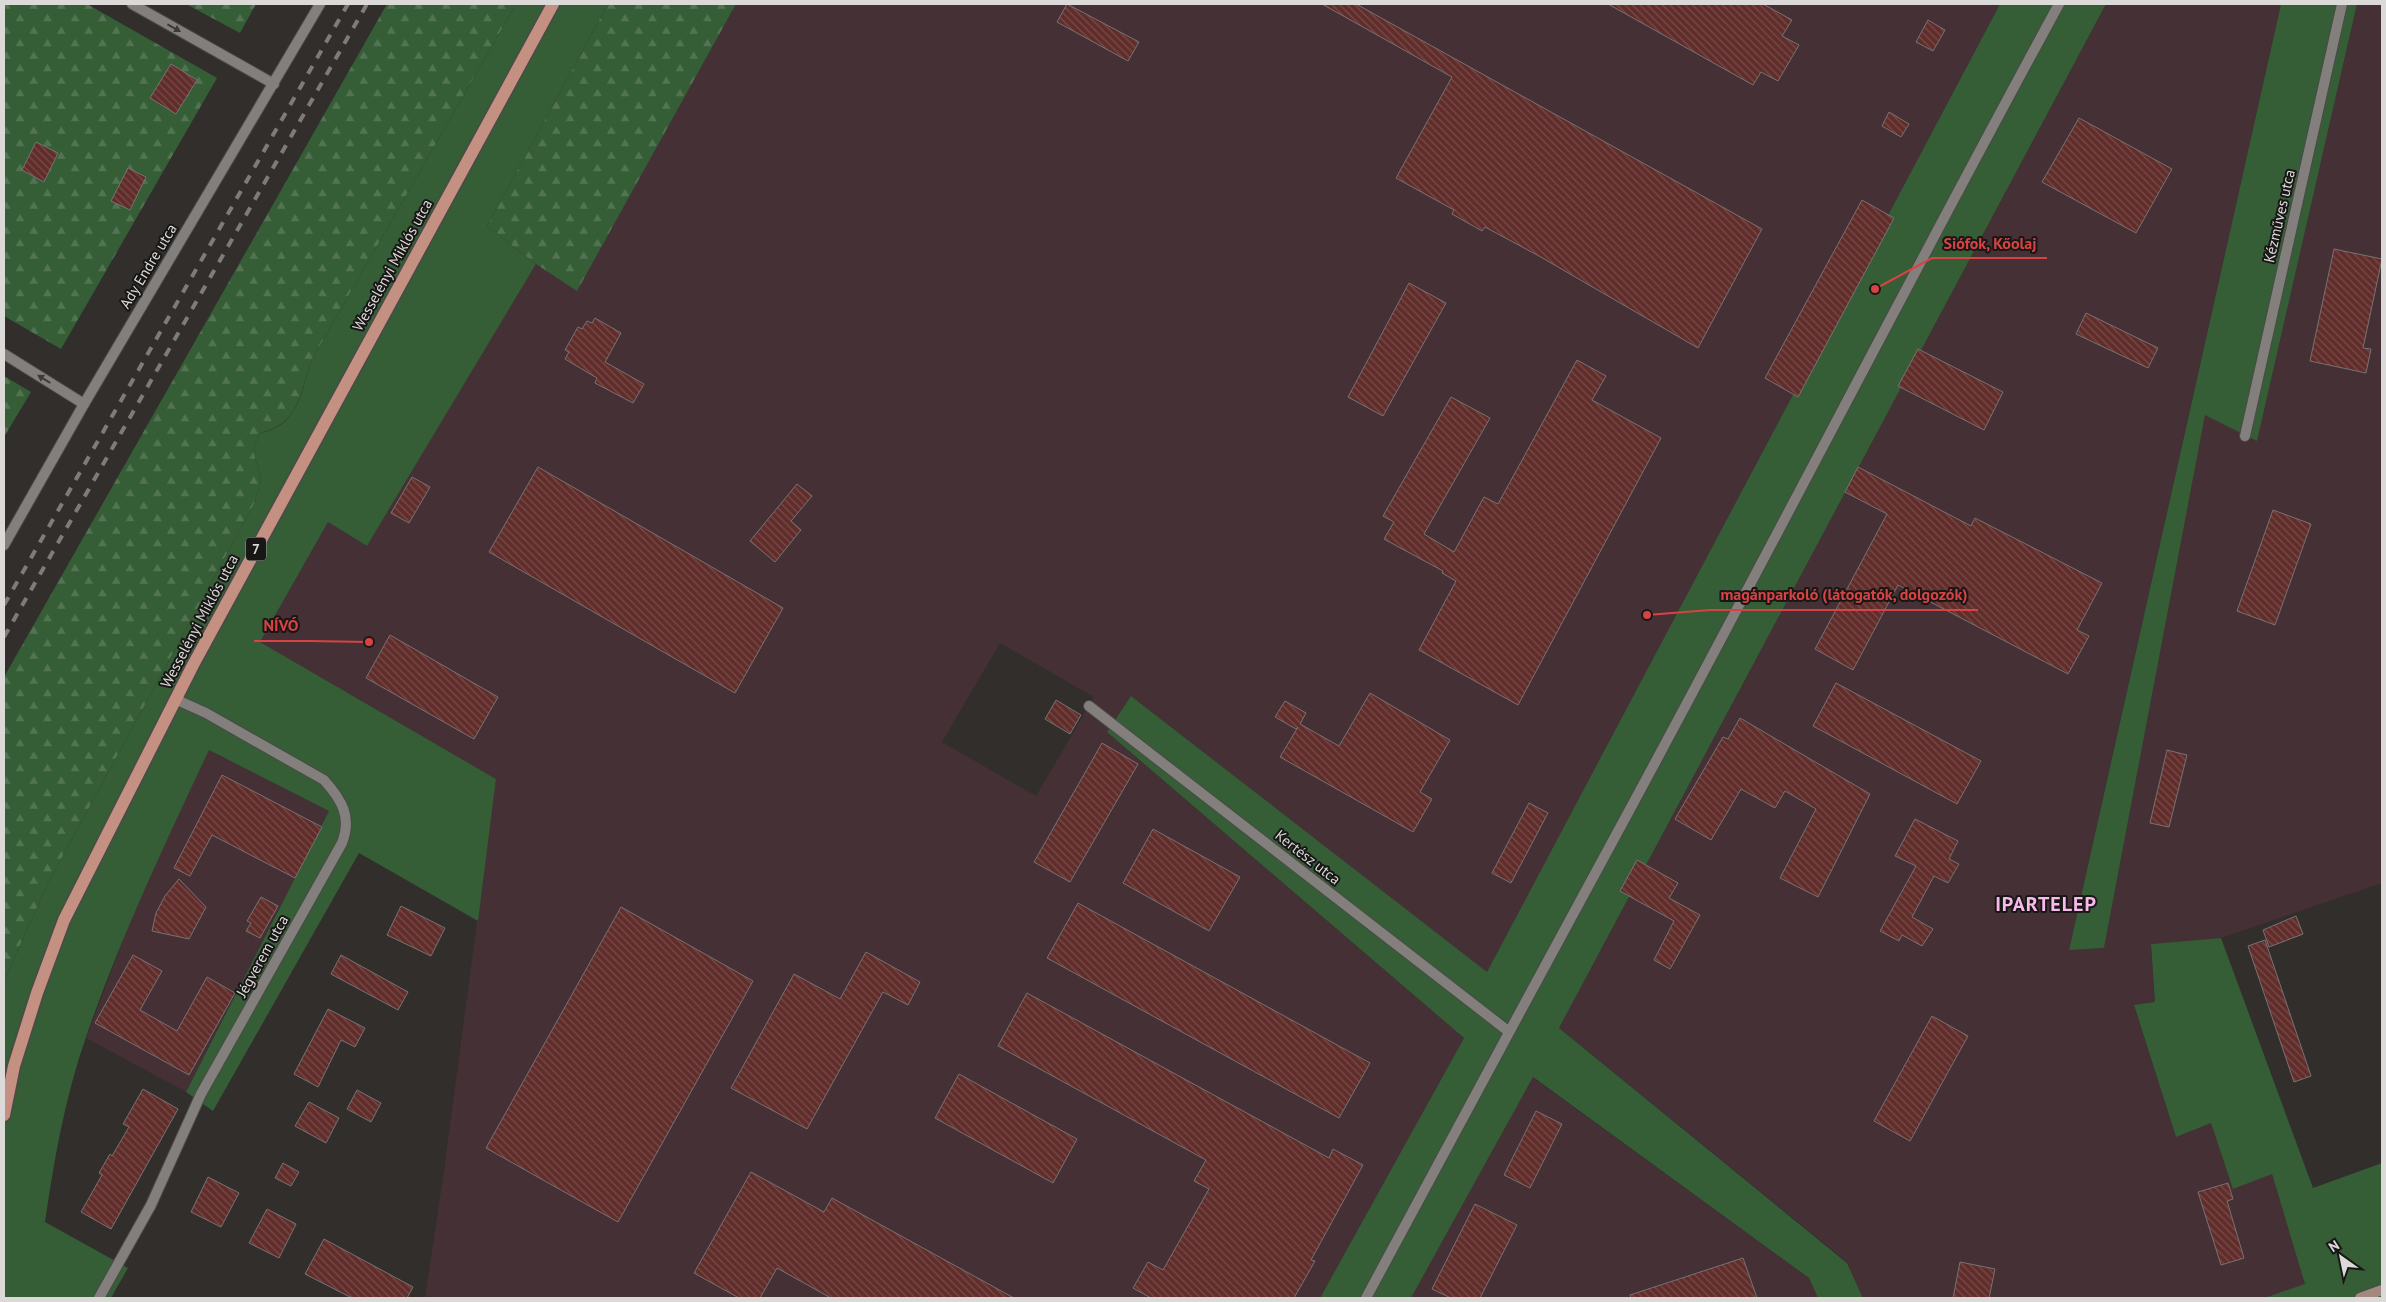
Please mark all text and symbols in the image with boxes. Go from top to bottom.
one-way arrow [167,23,181,32]
street label: Kézműves utca [2259,168,2299,264]
street label: Wesselényi Miklós utca [348,196,436,334]
street label: Ady Endre utca [115,220,181,312]
callout: Siófok, Kőolaj [1932,227,2047,258]
text: Siófok, Kőolaj [1944,233,2036,253]
one-way arrow [37,374,50,384]
road number: 7 [246,538,266,560]
street label: Wesselényi Miklós utca [156,551,242,691]
callout: magánparkoló (látogatók, dolgozók) [1710,579,1978,610]
text: magánparkoló (látogatók, dolgozók) [1720,584,1968,604]
callout: NÍVÓ [254,610,309,641]
text: NÍVÓ [264,615,299,635]
street label: Kertész utca [1271,826,1345,888]
district label: IPARTELEP [1995,891,2097,917]
street label: Jégverem utca [231,912,292,1001]
north arrow [2316,1232,2366,1282]
text: N [2325,1236,2343,1256]

